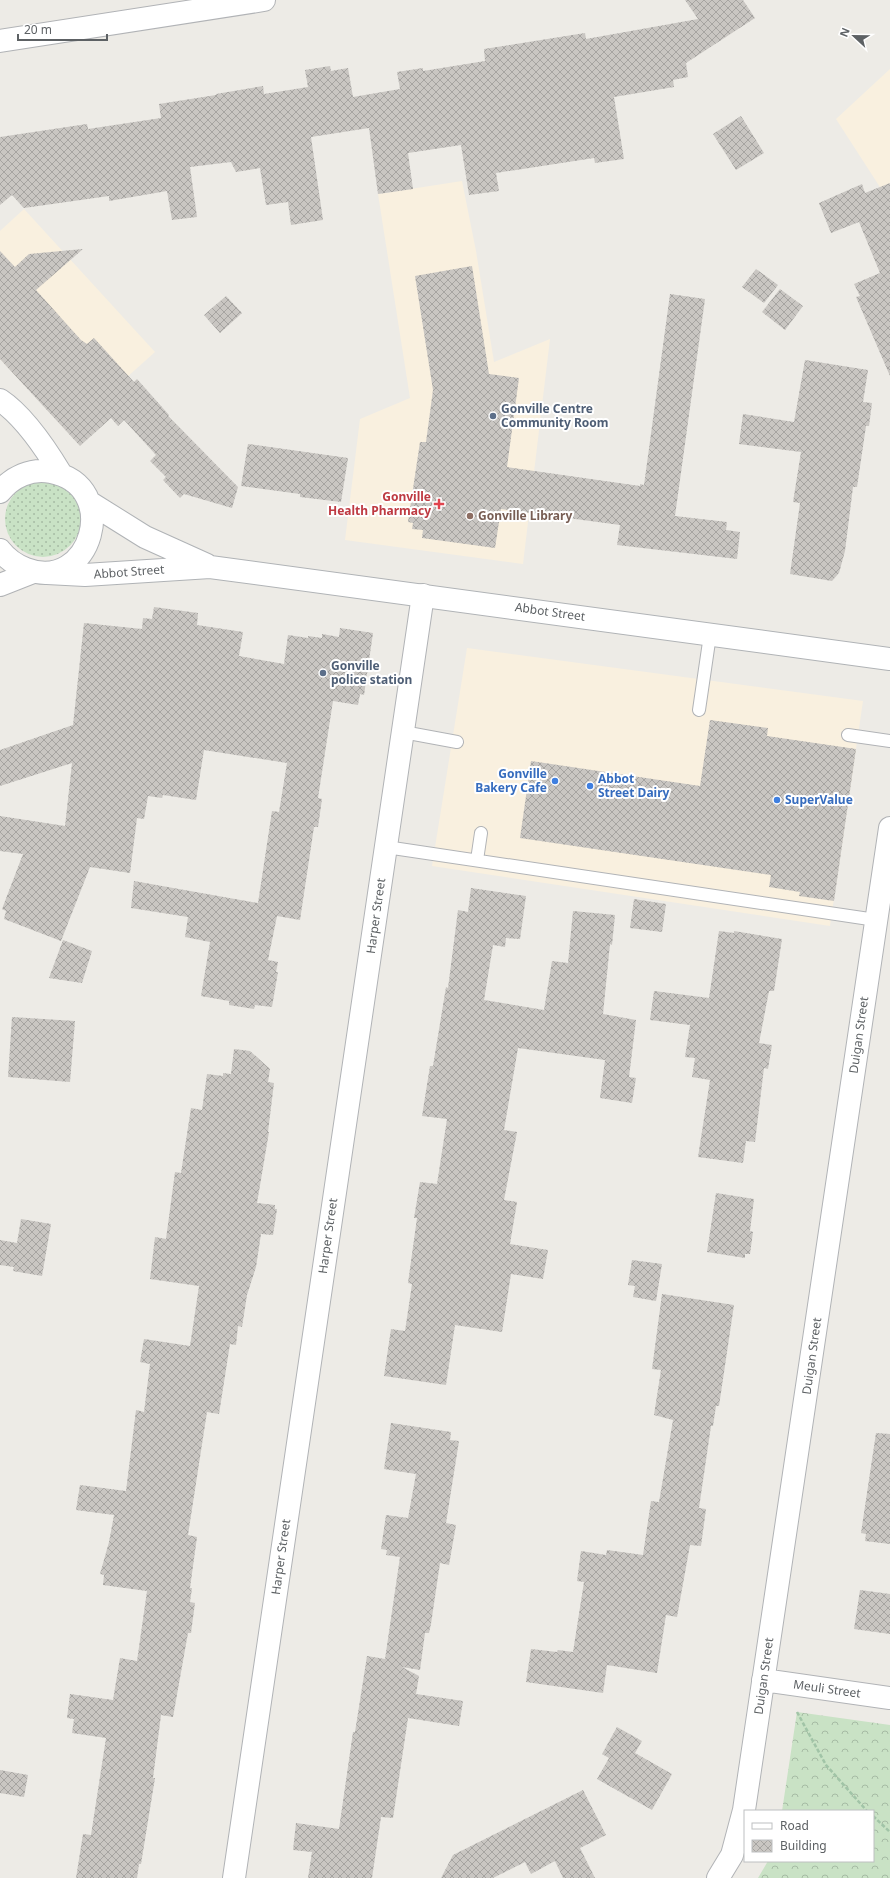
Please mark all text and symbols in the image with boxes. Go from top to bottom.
scale bar [18,16,107,42]
north arrow [834,16,874,56]
text: 20 m [24,21,52,38]
text: N [836,25,853,39]
place label: Gonville Centre Community Room [501,400,609,431]
marker: Gonville Centre Community Room [488,411,498,421]
place label: Gonville Health Pharmacy [328,488,431,519]
marker: Gonville Health Pharmacy [434,499,444,509]
place label: Gonville Library [478,507,572,524]
marker: Gonville Library [465,511,475,521]
street label: Abbot Street [93,561,165,582]
street label: Abbot Street [514,598,587,625]
place label: Gonville police station [331,657,412,688]
marker: Gonville police station [318,668,328,678]
place label: Gonville Bakery Cafe [475,765,547,796]
place label: Abbot Street Dairy [598,770,670,801]
marker: Gonville Bakery Cafe [550,776,560,786]
marker: Abbot Street Dairy [585,781,595,791]
place label: SuperValue [785,791,853,808]
marker: SuperValue [772,795,782,805]
street label: Harper Street [362,876,389,955]
street label: Duigan Street [845,995,872,1074]
street label: Harper Street [314,1196,341,1275]
street label: Duigan Street [798,1316,825,1395]
street label: Harper Street [267,1517,294,1596]
street label: Duigan Street [750,1636,777,1715]
street label: Meuli Street [792,1675,863,1702]
legend [744,1810,874,1862]
text: Road [780,1817,809,1834]
text: Building [780,1837,827,1854]

